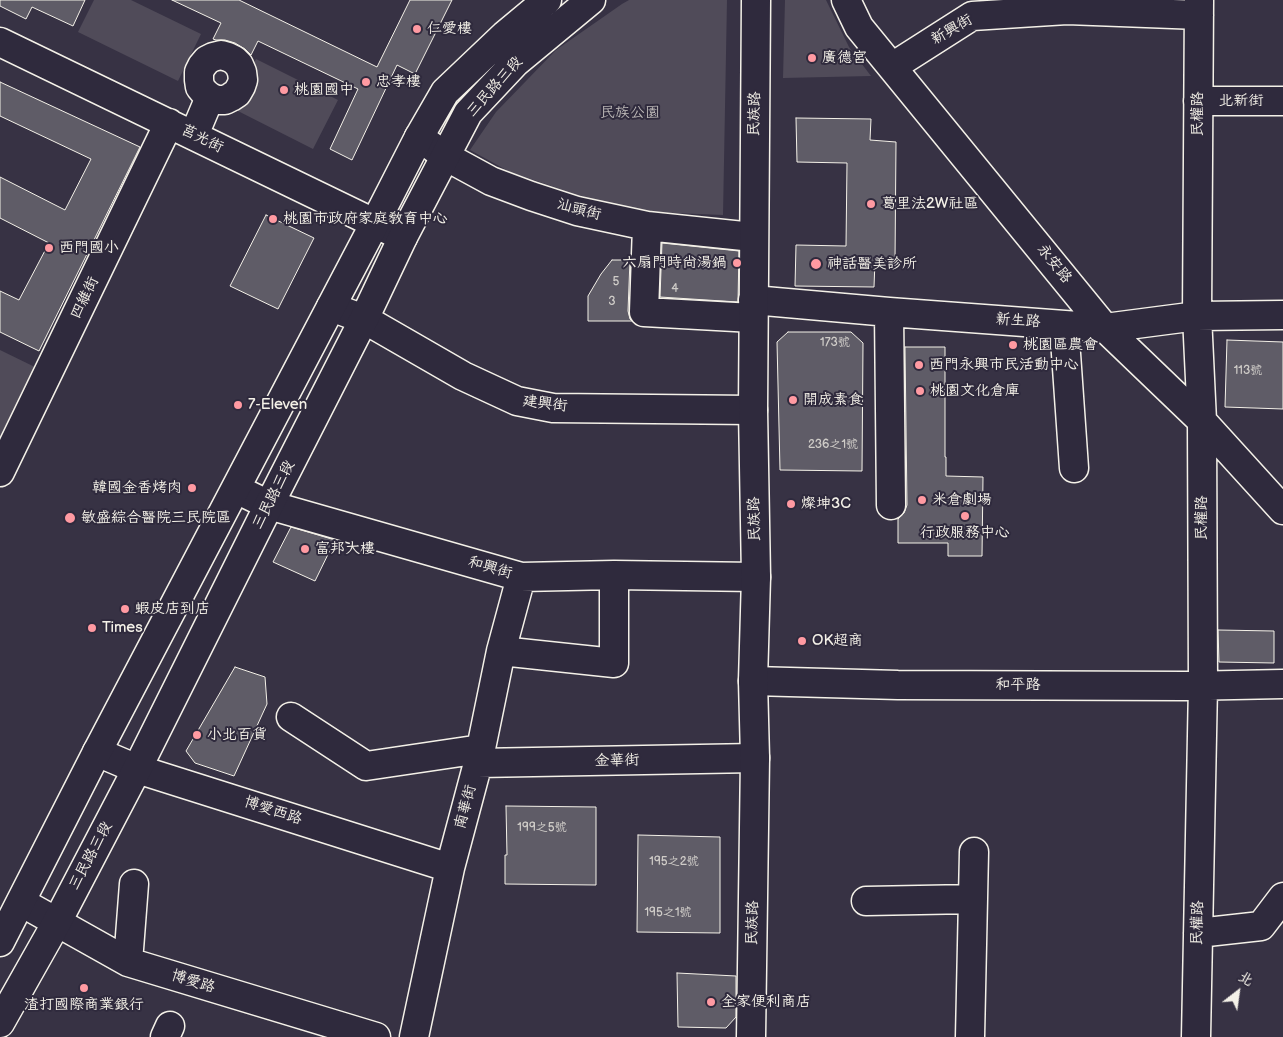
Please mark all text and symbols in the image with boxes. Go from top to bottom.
street label: 新興街 [928,11,976,49]
place label: 仁愛樓 [427,20,472,38]
marker: 仁愛樓 [411,23,423,35]
place label: 廣德宮 [822,49,867,67]
marker: 廣德宮 [806,52,818,64]
street label: 三民路三段 [463,53,527,121]
place label: 忠孝樓 [376,73,421,91]
marker: 忠孝樓 [360,76,372,88]
place label: 桃園國中 [294,81,354,99]
marker: 桃園國中 [278,84,290,96]
street label: 民族路 [746,91,764,137]
street label: 民權路 [1189,92,1207,136]
street label: 北新街 [1219,92,1263,110]
park label: 民族公園 [600,104,660,122]
street label: 莒光街 [178,121,226,157]
street label: 汕頭街 [555,195,603,225]
place label: 葛里法2W社區 [881,195,979,213]
marker: 葛里法2W社區 [865,198,877,210]
place label: 桃園市政府家庭教育中心 [283,210,448,228]
marker: 桃園市政府家庭教育中心 [267,213,279,225]
place label: 西門國小 [59,239,119,257]
street label: 永安路 [1033,241,1075,287]
marker: 西門國小 [43,242,55,254]
place label: 六扇門時尚湯鍋 [622,254,727,272]
place label: 神話醫美診所 [827,255,917,273]
marker: 六扇門時尚湯鍋 [731,257,743,269]
marker: 神話醫美診所 [809,257,823,271]
street label: 四維街 [67,274,103,322]
house number: 5 [613,275,619,289]
house number: 4 [671,282,679,296]
house number: 3 [608,295,616,309]
street label: 新生路 [995,310,1041,332]
house number: 173號 [820,336,850,350]
place label: 桃園區農會 [1023,336,1098,354]
marker: 桃園區農會 [1007,339,1019,351]
place label: 西門永興市民活動中心 [929,356,1079,374]
marker: 西門永興市民活動中心 [913,359,925,371]
house number: 113號 [1234,364,1262,378]
place label: 桃園文化倉庫 [930,382,1020,400]
marker: 桃園文化倉庫 [914,385,926,397]
place label: 開成素食 [803,391,863,409]
street label: 建興街 [522,392,568,416]
marker: 開成素食 [787,394,799,406]
place label: 7-Eleven [248,396,307,414]
marker: 7-Eleven [232,399,244,411]
house number: 236之1號 [808,438,858,452]
street label: 三民路三段 [249,458,299,532]
place label: 韓國金香烤肉 [92,479,182,497]
marker: 韓國金香烤肉 [186,482,198,494]
place label: 米倉劇場 [932,491,992,509]
marker: 米倉劇場 [916,494,928,506]
place label: 燦坤3C [801,495,851,513]
street label: 民族路 [746,496,764,542]
street label: 民權路 [1193,496,1211,540]
marker: 燦坤3C [785,498,797,510]
place label: 敏盛綜合醫院三民院區 [81,509,231,527]
marker: 行政服務中心 [959,510,971,522]
marker: 敏盛綜合醫院三民院區 [63,511,77,525]
place label: 行政服務中心 [920,524,1010,542]
place label: 富邦大樓 [315,540,375,558]
marker: 富邦大樓 [299,543,311,555]
street label: 和興街 [466,553,514,583]
place label: 蝦皮店到店 [135,600,210,618]
marker: 蝦皮店到店 [119,603,131,615]
place label: Times [102,619,143,637]
marker: Times [86,622,98,634]
place label: OK超商 [812,632,863,650]
marker: OK超商 [796,635,808,647]
street label: 和平路 [996,676,1040,694]
place label: 小北百貨 [207,726,267,744]
marker: 小北百貨 [191,729,203,741]
street label: 金華街 [594,752,640,770]
street label: 南華街 [451,783,481,831]
street label: 博愛西路 [242,793,304,829]
street label: 三民路三段 [65,819,117,893]
house number: 199之5號 [517,821,567,835]
house number: 195之2號 [649,855,699,869]
street label: 民族路 [744,900,762,946]
street label: 民權路 [1189,900,1207,946]
house number: 195之1號 [644,906,692,920]
street label: 博愛路 [169,967,217,997]
north arrow [1213,967,1263,1017]
text: 北 [1235,968,1256,989]
marker: 渣打國際商業銀行 [78,982,90,994]
place label: 全家便利商店 [721,993,811,1011]
place label: 渣打國際商業銀行 [24,996,144,1014]
marker: 全家便利商店 [705,996,717,1008]

